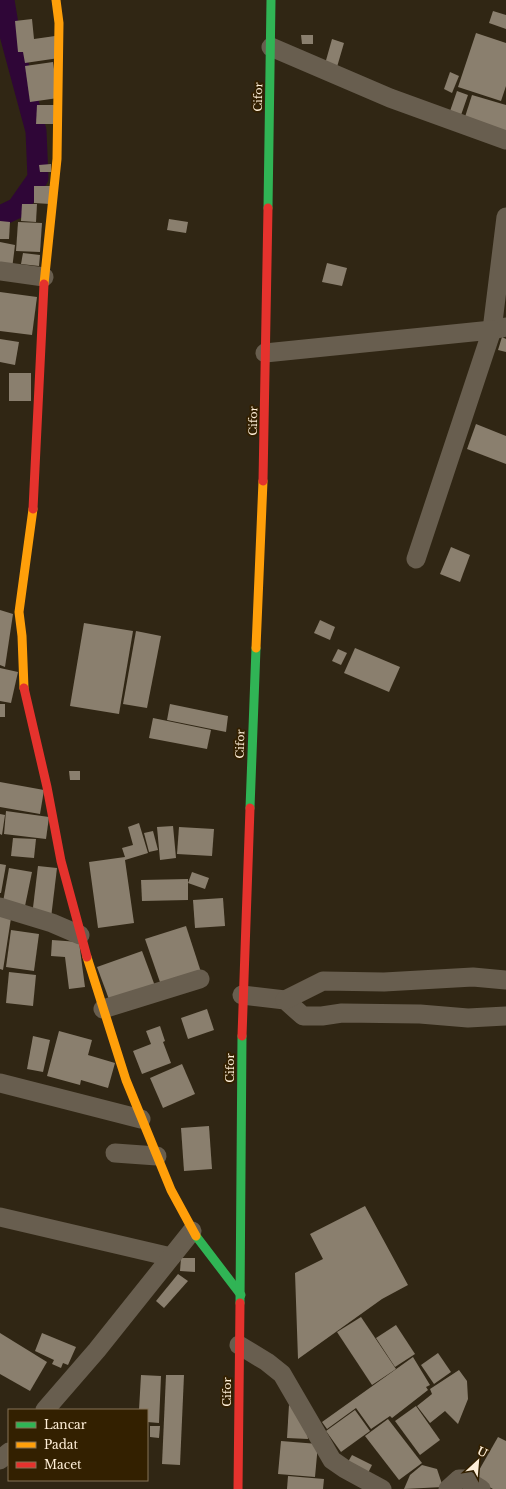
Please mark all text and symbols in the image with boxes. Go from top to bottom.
street label: Cifor [251,81,265,112]
street label: Cifor [246,405,260,436]
street label: Cifor [232,728,248,759]
street label: Cifor [223,1053,237,1083]
street label: Cifor [220,1377,234,1407]
legend [8,1409,148,1481]
text: Lancar [44,1417,87,1432]
text: Padat [44,1437,78,1452]
north arrow [458,1441,498,1481]
text: U [475,1444,490,1461]
text: Macet [44,1457,82,1472]

